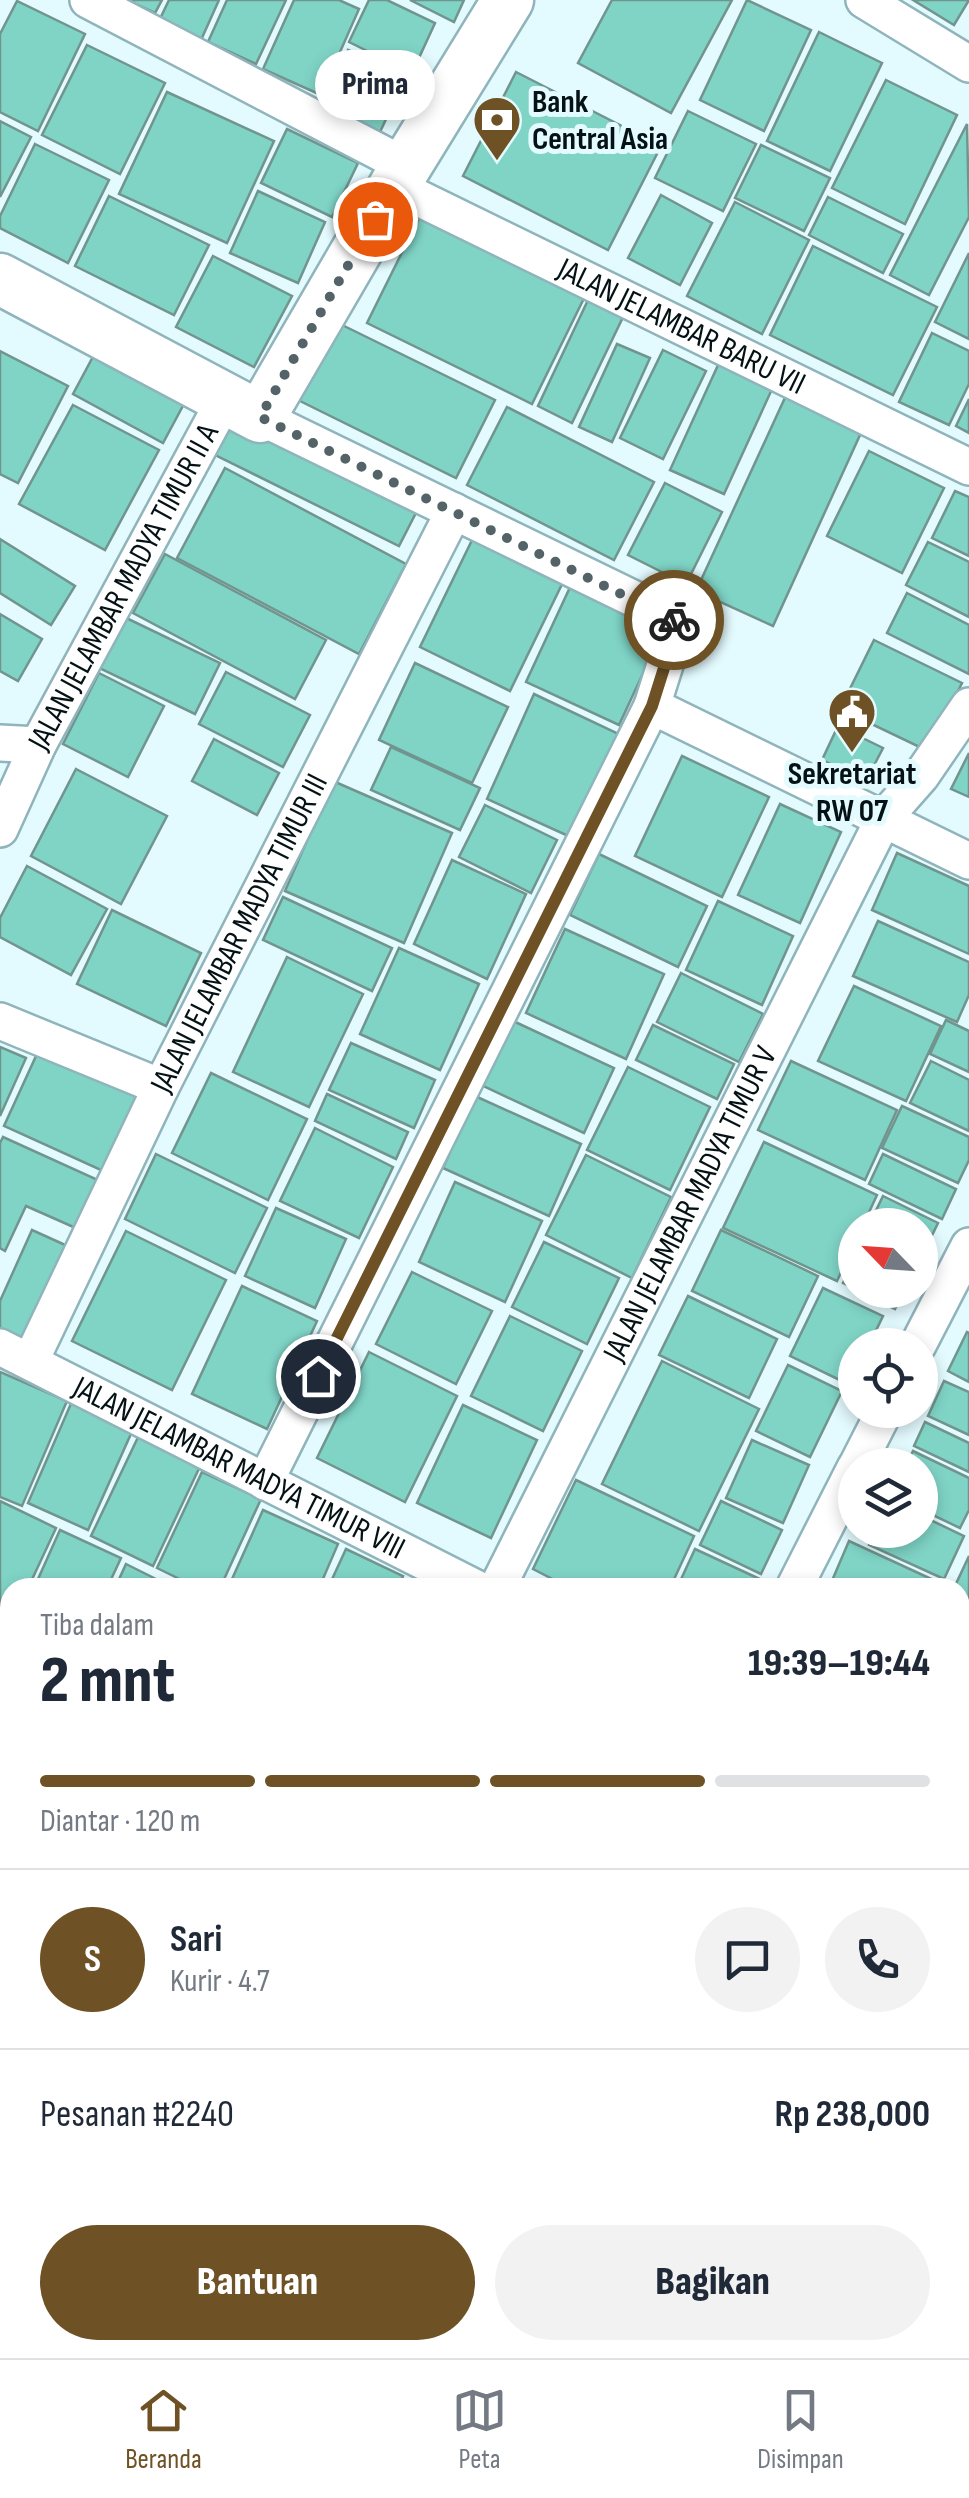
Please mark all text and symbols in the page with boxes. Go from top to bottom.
callout: Prima [315,49,435,119]
text: Prima [342,65,408,104]
place label: Bank Central Asia [532,83,668,159]
bank icon: Bank Central Asia [471,94,523,162]
pin [333,177,418,262]
icon: bag [348,192,403,247]
street label: JALAN JELAMBAR BARU VII [550,249,812,403]
street label: JALAN JELAMBAR MADYA TIMUR II A [19,417,227,757]
courier [624,570,724,670]
icon: bike [647,593,702,648]
public building icon: Sekretariat RW 07 [826,686,878,754]
place label: Sekretariat RW 07 [788,755,916,831]
street label: JALAN JELAMBAR MADYA TIMUR III [141,767,336,1099]
street label: JALAN JELAMBAR MADYA TIMUR V [594,1039,786,1369]
north arrow [838,1208,938,1308]
map controls [838,1208,938,1548]
button: locate [838,1328,938,1428]
pin [276,1334,361,1419]
icon: home [291,1349,346,1404]
street label: JALAN JELAMBAR MADYA TIMUR VIII [66,1367,411,1568]
button: layers [838,1448,938,1548]
text: Tiba dalam [40,1606,154,1645]
text: 19:39–19:44 [748,1641,930,1686]
text: 2 mnt [40,1643,175,1721]
text: Diantar · 120 m [40,1802,200,1841]
button: chat [695,1907,800,2012]
button: phone [825,1907,930,2012]
text: Sari [170,1917,222,1962]
text: S [84,1937,101,1982]
text: Kurir · 4.7 [170,1962,270,2001]
text: Pesanan #2240 [40,2092,234,2137]
text: Rp 238,000 [775,2092,930,2137]
button: Bantuan [40,2225,475,2340]
button: Bagikan [495,2225,930,2340]
tab: Beranda [125,2383,202,2476]
tab: Peta [452,2383,507,2476]
tab: Disimpan [757,2383,844,2476]

